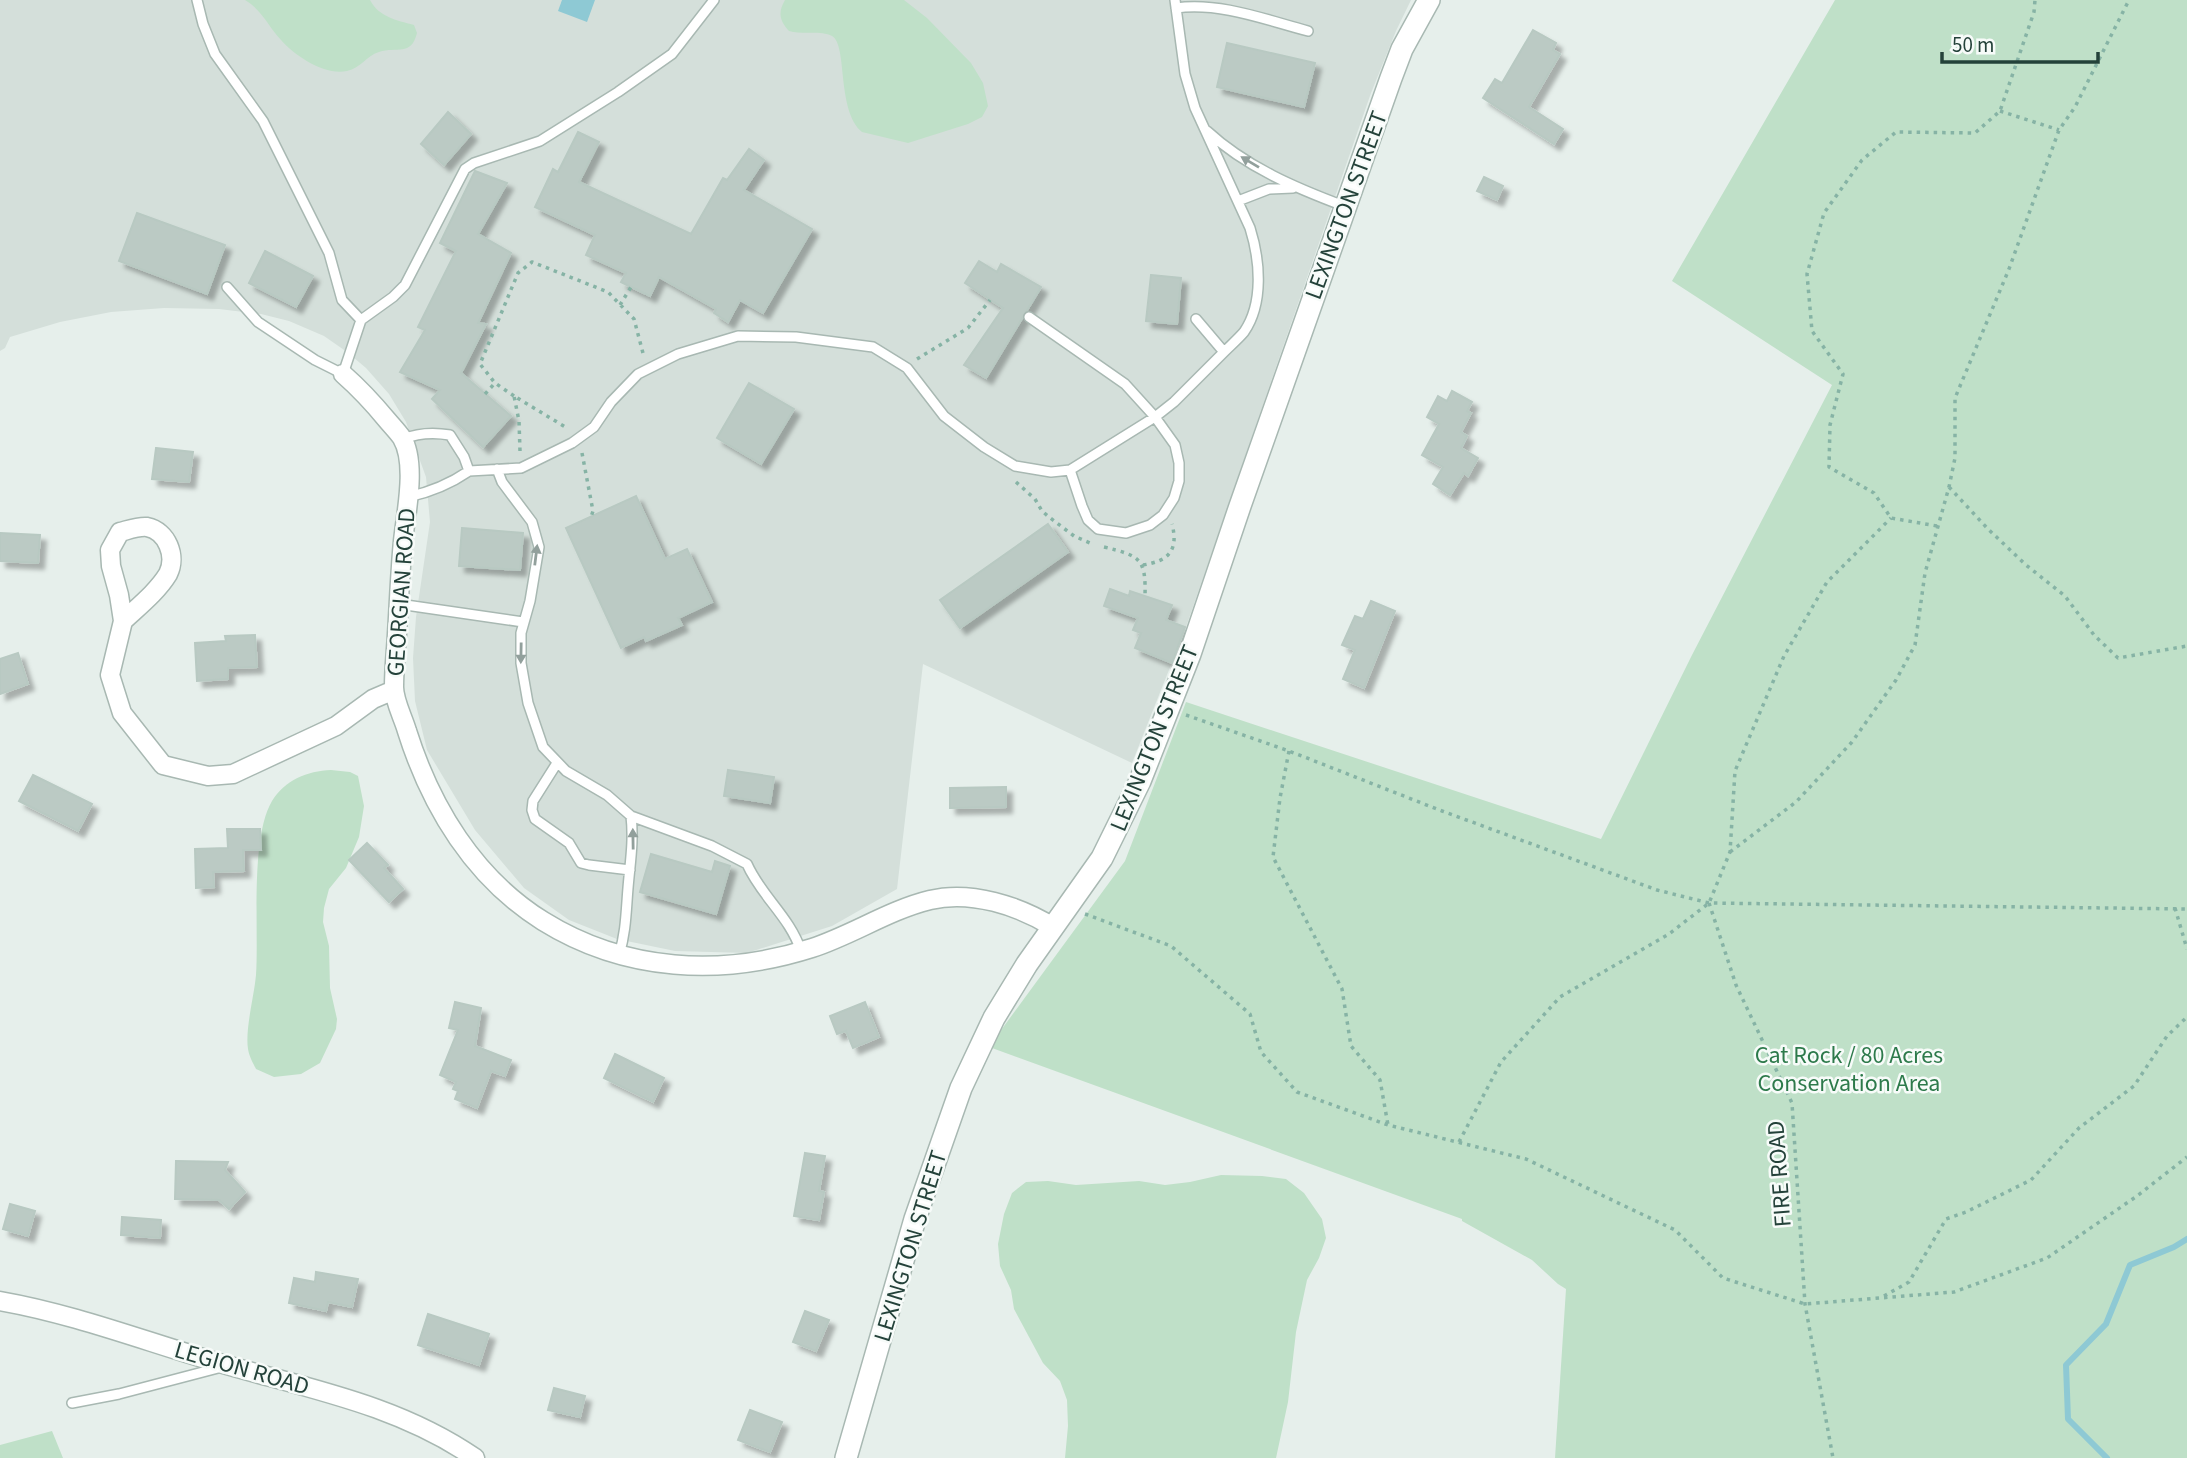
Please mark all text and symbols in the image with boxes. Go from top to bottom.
scale bar [1942,21,2098,65]
text: 50 m [1952,30,1994,60]
street label: LEXINGTON STREET [1296,106,1397,304]
one-way arrow [1240,155,1259,168]
street label: GEORGIAN ROAD [378,507,425,677]
one-way arrow [531,544,542,566]
street label: LEXINGTON STREET [1101,640,1208,837]
one-way arrow [515,643,527,665]
one-way arrow [627,828,638,850]
park label: Cat Rock / 80 Acres Conservation Area [1755,1038,1943,1101]
street label: FIRE ROAD [1758,1120,1801,1228]
street label: LEXINGTON STREET [865,1146,956,1346]
street label: LEGION ROAD [170,1333,313,1404]

